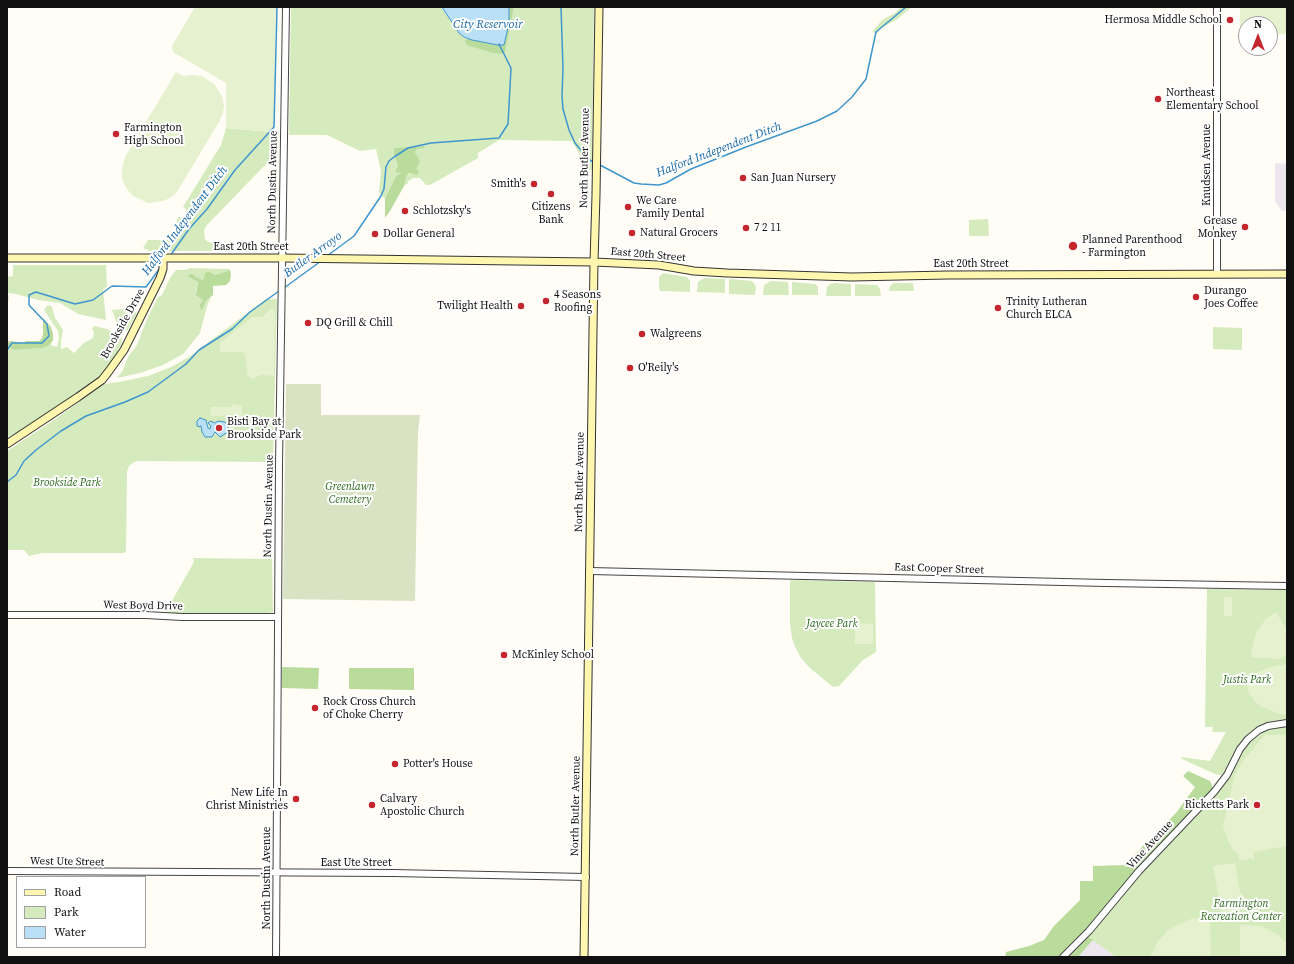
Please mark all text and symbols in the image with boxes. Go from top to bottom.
place label: Hermosa Middle School [1105,13,1222,27]
marker: Hermosa Middle School [1225,15,1235,25]
north arrow [1238,16,1278,56]
text: N [1254,17,1262,32]
water label: City Reservoir [453,18,523,32]
place label: Northeast Elementary School [1166,86,1258,112]
marker: Northeast Elementary School [1153,94,1163,104]
street label: North Butler Avenue [578,108,592,208]
water label: Halford Independent Ditch [654,119,784,181]
place label: Farmington High School [124,121,183,147]
street label: Knudsen Avenue [1200,124,1214,206]
marker: Farmington High School [111,129,121,139]
street label: North Dustin Avenue [266,130,280,234]
water label: Halford Independent Ditch [139,164,231,278]
place label: San Juan Nursery [751,171,836,185]
marker: San Juan Nursery [738,173,748,183]
place label: Smith's [491,177,526,191]
marker: Smith's [529,179,539,189]
marker: Citizens Bank [546,189,556,199]
place label: We Care Family Dental [636,194,704,220]
place label: Citizens Bank [531,200,571,226]
marker: We Care Family Dental [623,202,633,212]
place label: Schlotzsky's [413,204,471,218]
marker: Schlotzsky's [400,206,410,216]
place label: Grease Monkey [1198,214,1237,240]
place label: 7 2 11 [754,221,781,235]
marker: Grease Monkey [1240,222,1250,232]
marker: 7 2 11 [741,223,751,233]
place label: Natural Grocers [640,226,718,240]
place label: Dollar General [383,227,455,241]
marker: Natural Grocers [627,228,637,238]
water label: Butler Arroyo [281,229,345,281]
marker: Dollar General [370,229,380,239]
place label: Planned Parenthood - Farmington [1082,233,1182,259]
street label: East 20th Street [213,240,289,254]
marker: Planned Parenthood - Farmington [1067,240,1079,252]
street label: East 20th Street [610,245,686,265]
street label: East 20th Street [933,257,1009,271]
place label: Durango Joes Coffee [1204,284,1258,310]
street label: Brookside Drive [98,287,148,361]
place label: 4 Seasons Roofing [554,288,601,314]
marker: Durango Joes Coffee [1191,292,1201,302]
place label: Trinity Lutheran Church ELCA [1006,295,1087,321]
marker: 4 Seasons Roofing [541,296,551,306]
place label: Twilight Health [437,299,513,313]
marker: Twilight Health [516,301,526,311]
marker: Trinity Lutheran Church ELCA [993,303,1003,313]
place label: DQ Grill & Chill [316,316,393,330]
marker: DQ Grill & Chill [303,318,313,328]
place label: Walgreens [650,327,701,341]
marker: Walgreens [637,329,647,339]
place label: O'Reily's [638,361,679,375]
marker: O'Reily's [625,363,635,373]
place label: Bisti Bay at Brookside Park [227,415,301,441]
marker: Bisti Bay at Brookside Park [214,423,224,433]
street label: North Butler Avenue [573,432,587,532]
street label: North Dustin Avenue [262,454,276,558]
park label: Brookside Park [33,476,101,490]
park label: Greenlawn Cemetery [325,480,375,506]
street label: East Cooper Street [894,561,984,577]
street label: West Boyd Drive [103,599,183,613]
park label: Jaycee Park [806,617,858,631]
place label: McKinley School [512,648,594,662]
marker: McKinley School [499,650,509,660]
park label: Justis Park [1223,673,1271,687]
place label: Rock Cross Church of Choke Cherry [323,695,416,721]
marker: Rock Cross Church of Choke Cherry [310,703,320,713]
street label: North Butler Avenue [569,756,583,856]
place label: Potter's House [403,757,473,771]
marker: Potter's House [390,759,400,769]
place label: New Life In Christ Ministries [206,786,288,812]
place label: Calvary Apostolic Church [380,792,465,818]
marker: New Life In Christ Ministries [291,794,301,804]
place label: Ricketts Park [1185,798,1249,812]
marker: Calvary Apostolic Church [367,800,377,810]
marker: Ricketts Park [1252,800,1262,810]
street label: Vine Avenue [1124,818,1176,872]
street label: North Dustin Avenue [260,827,274,929]
street label: West Ute Street [30,855,104,869]
street label: East Ute Street [320,856,392,870]
legend [16,876,146,948]
text: Road [54,884,81,900]
park label: Farmington Recreation Center [1201,897,1281,923]
text: Park [54,904,79,920]
text: Water [54,924,86,940]

